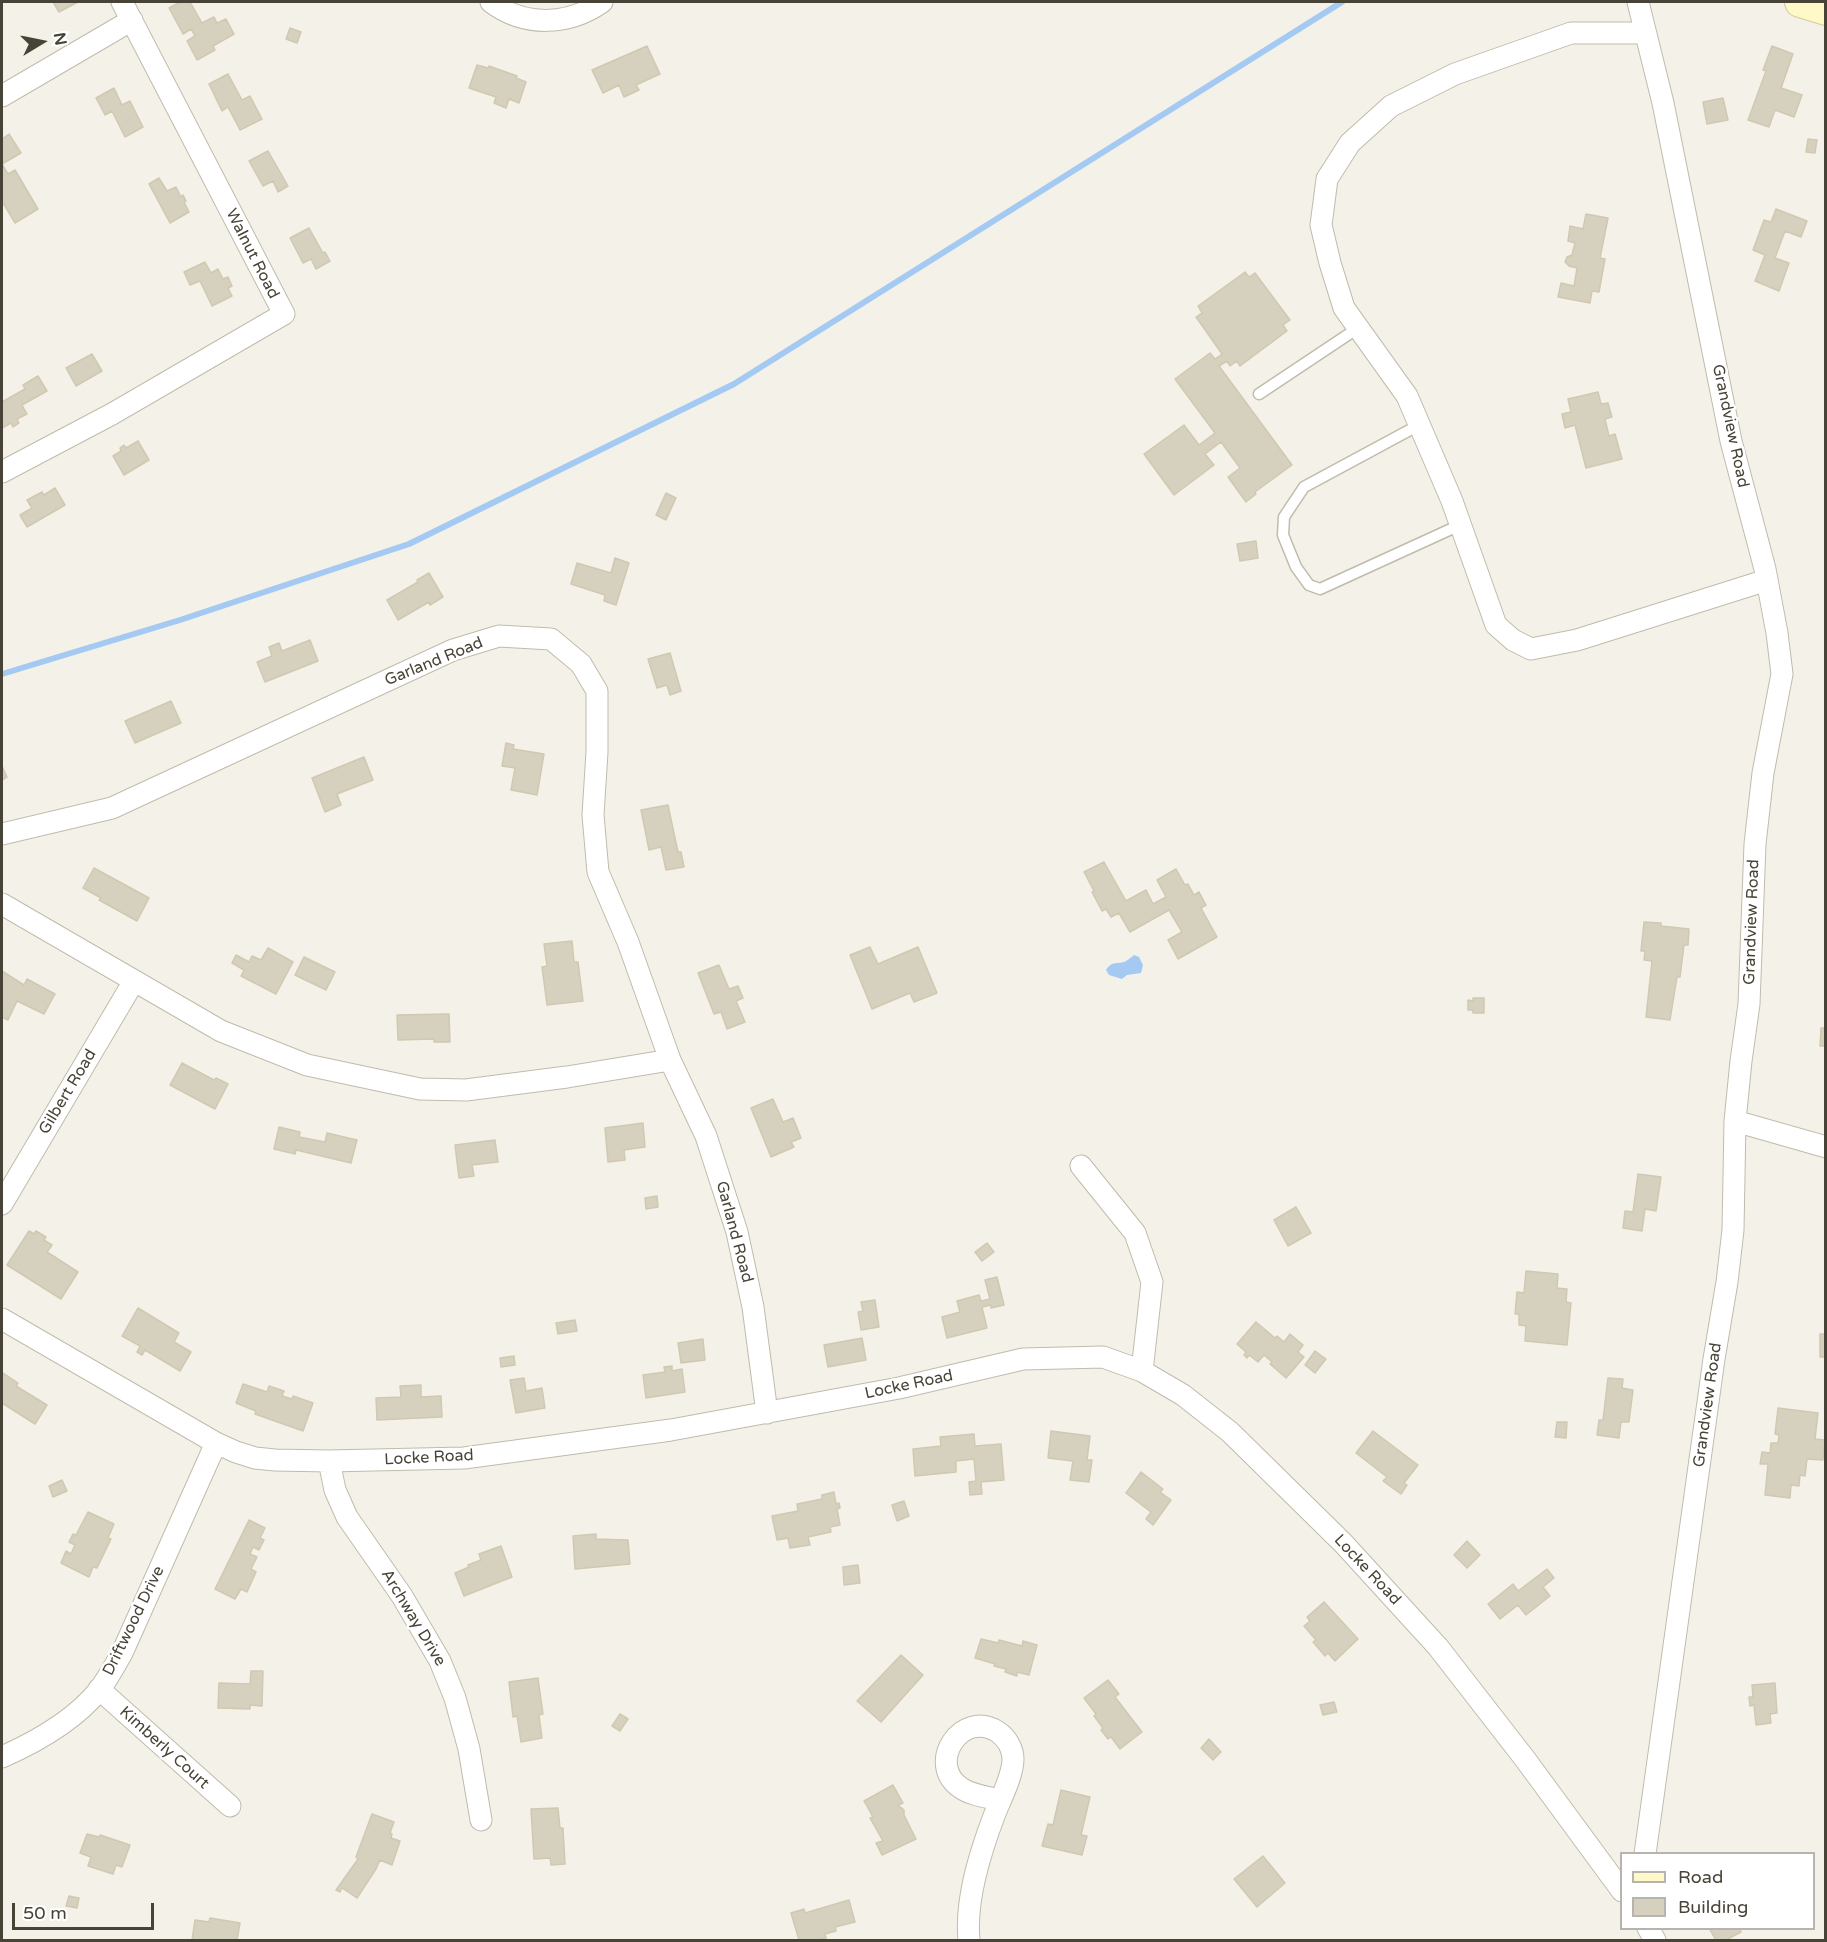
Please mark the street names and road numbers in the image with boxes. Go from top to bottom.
street label: Walnut Road [221,206,283,302]
street label: Grandview Road [1708,363,1752,489]
street label: Garland Road [382,634,486,690]
street label: Grandview Road [1740,859,1764,985]
street label: Gilbert Road [35,1046,101,1138]
street label: Garland Road [711,1179,757,1285]
street label: Grandview Road [1690,1341,1726,1469]
street label: Locke Road [863,1366,955,1404]
street label: Locke Road [384,1446,474,1470]
street label: Locke Road [1329,1531,1405,1609]
street label: Driftwood Drive [99,1563,169,1679]
street label: Archway Drive [377,1566,449,1670]
street label: Kimberly Court [115,1703,213,1793]

